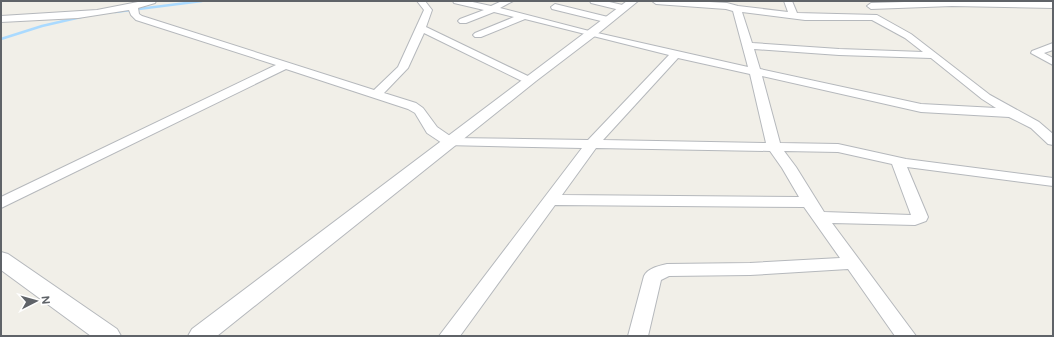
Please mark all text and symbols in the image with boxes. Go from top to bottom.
north arrow [16,281,56,321]
text: N [39,295,52,305]

